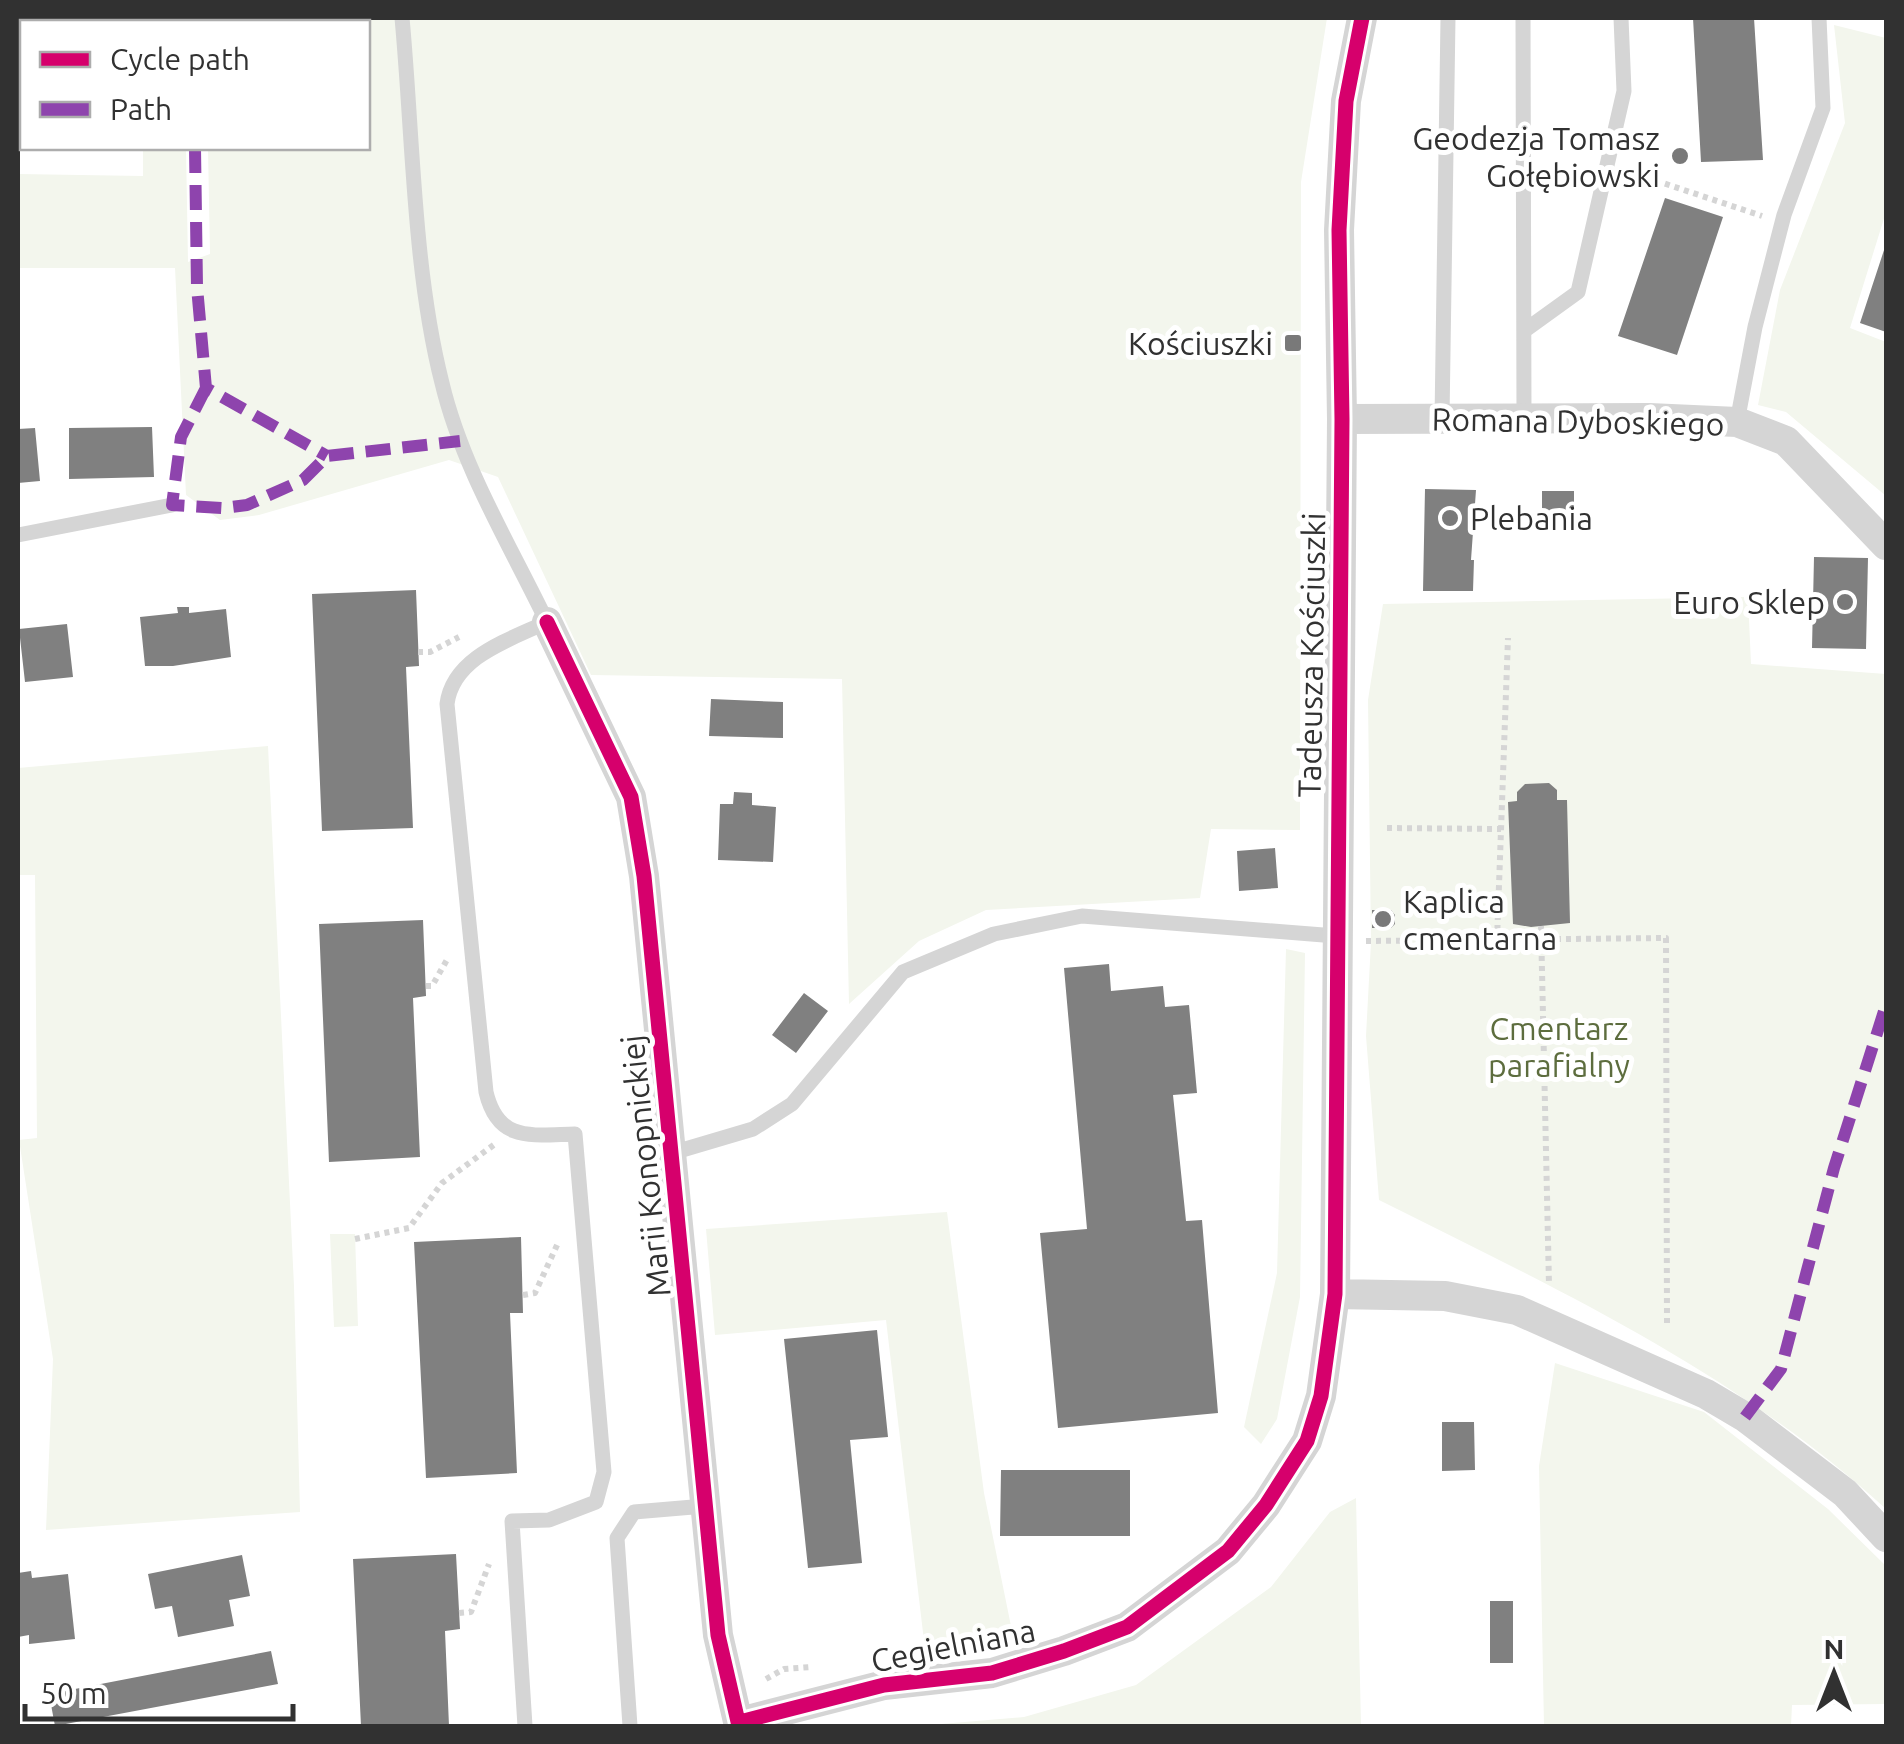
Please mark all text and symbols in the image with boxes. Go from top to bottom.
legend [20,20,370,150]
text: Cycle path [110,42,250,76]
text: Path [110,92,172,126]
place label: Geodezja Tomasz Gołębiowski [1412,120,1660,193]
marker: Geodezja Tomasz Gołębiowski [1669,145,1691,167]
place label: Kościuszki [1128,325,1273,361]
marker: Kościuszki [1282,332,1304,354]
street label: Romana Dyboskiego [1431,400,1725,442]
place label: Plebania [1470,500,1593,536]
marker: Plebania [1439,507,1461,529]
street label: Tadeusza Kościuszki [1291,512,1331,798]
place label: Euro Sklep [1673,584,1825,620]
marker: Euro Sklep [1834,591,1856,613]
place label: Kaplica cmentarna [1403,883,1557,956]
marker: Kaplica cmentarna [1372,908,1394,930]
park label: Cmentarz parafialny [1488,1010,1630,1083]
street label: Marii Konopnickiej [613,1033,677,1299]
street label: Cegielniana [868,1611,1038,1679]
north arrow [1784,1624,1884,1724]
text: N [1824,1633,1844,1664]
scale bar [25,1659,292,1721]
text: 50 m [40,1676,107,1710]

